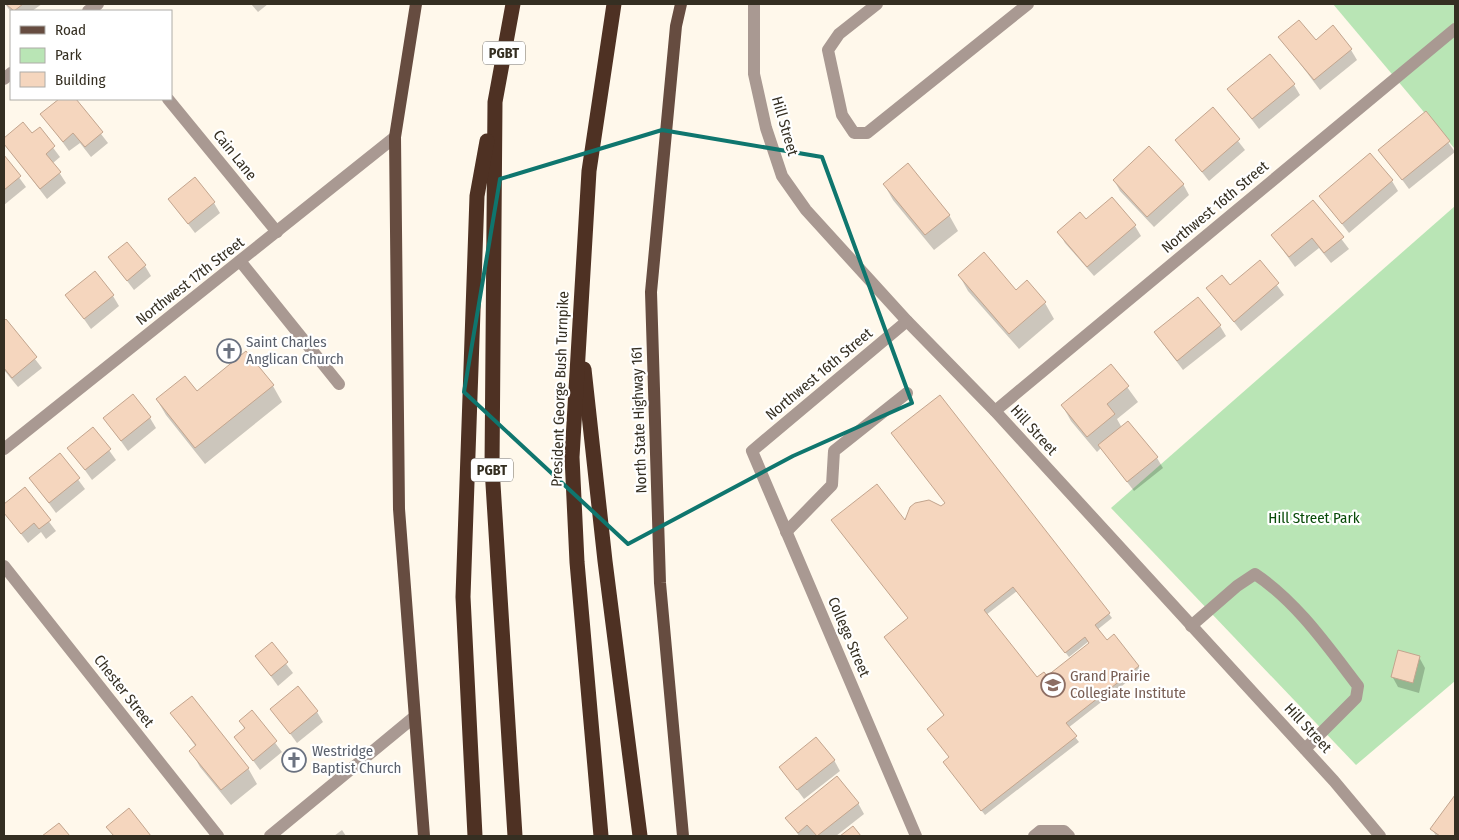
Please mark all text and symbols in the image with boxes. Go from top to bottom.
legend [10,10,172,100]
text: Road [55,21,86,39]
road number: PGBT [483,42,525,64]
text: Park [55,46,82,64]
text: Building [55,71,106,89]
street label: Hill Street [768,94,802,158]
street label: Cain Lane [209,126,261,184]
street label: Northwest 16th Street [1158,157,1272,257]
street label: Northwest 17th Street [132,233,248,329]
street label: President George Bush Turnpike [548,291,572,487]
street label: Northwest 16th Street [762,324,876,424]
place label: Saint Charles Anglican Church [246,333,344,368]
church icon: Saint Charles Anglican Church [216,338,242,364]
street label: North State Highway 161 [627,346,651,494]
street label: Hill Street [1007,401,1061,459]
road number: PGBT [471,458,513,482]
park label: Hill Street Park [1268,509,1360,527]
street label: College Street [824,594,874,680]
street label: Chester Street [90,651,158,731]
place label: Grand Prairie Collegiate Institute [1070,667,1186,702]
school or university icon: Grand Prairie Collegiate Institute [1040,672,1066,698]
street label: Hill Street [1281,699,1336,757]
place label: Westridge Baptist Church [312,742,401,777]
church icon: Westridge Baptist Church [281,747,307,773]

